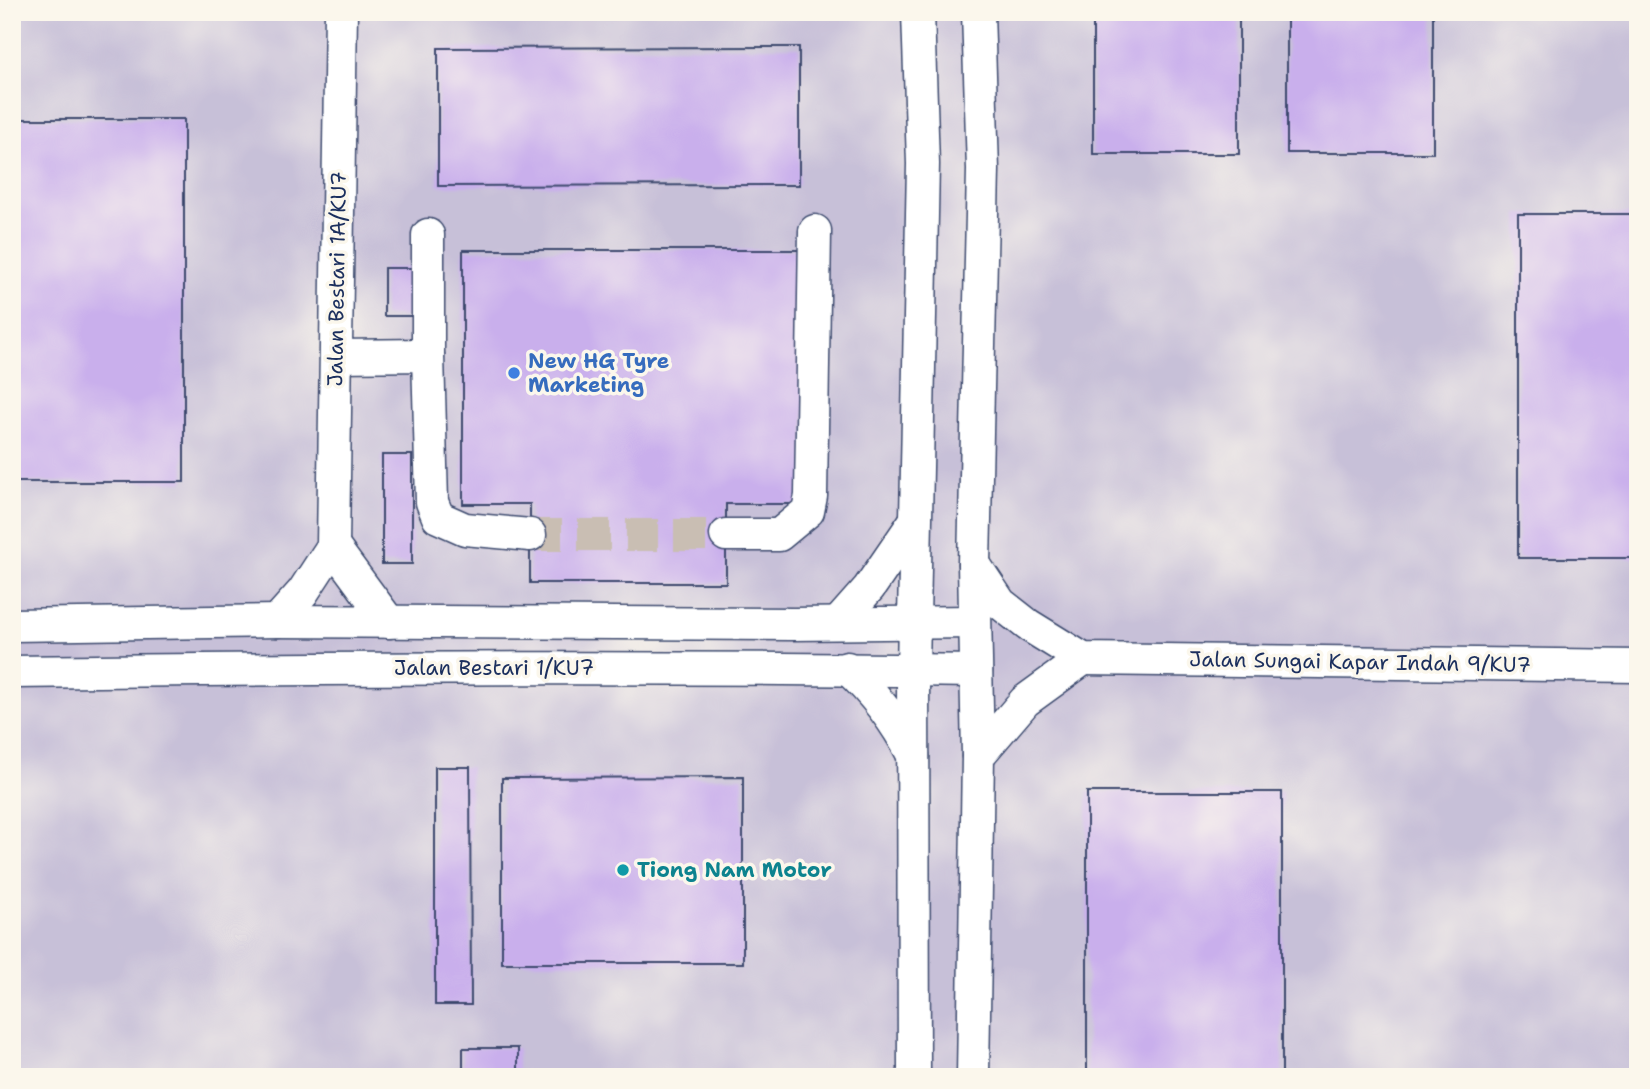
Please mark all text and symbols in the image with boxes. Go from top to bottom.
street label: Jalan Bestari 1A/KU7 [321,171,353,387]
place label: New HG Tyre Marketing [528,347,669,399]
marker: New HG Tyre Marketing [506,365,522,381]
street label: Jalan Sungai Kapar Indah 9/KU7 [1189,645,1531,679]
street label: Jalan Bestari 1/KU7 [394,654,594,682]
place label: Tiong Nam Motor [637,856,832,884]
marker: Tiong Nam Motor [615,862,631,878]

